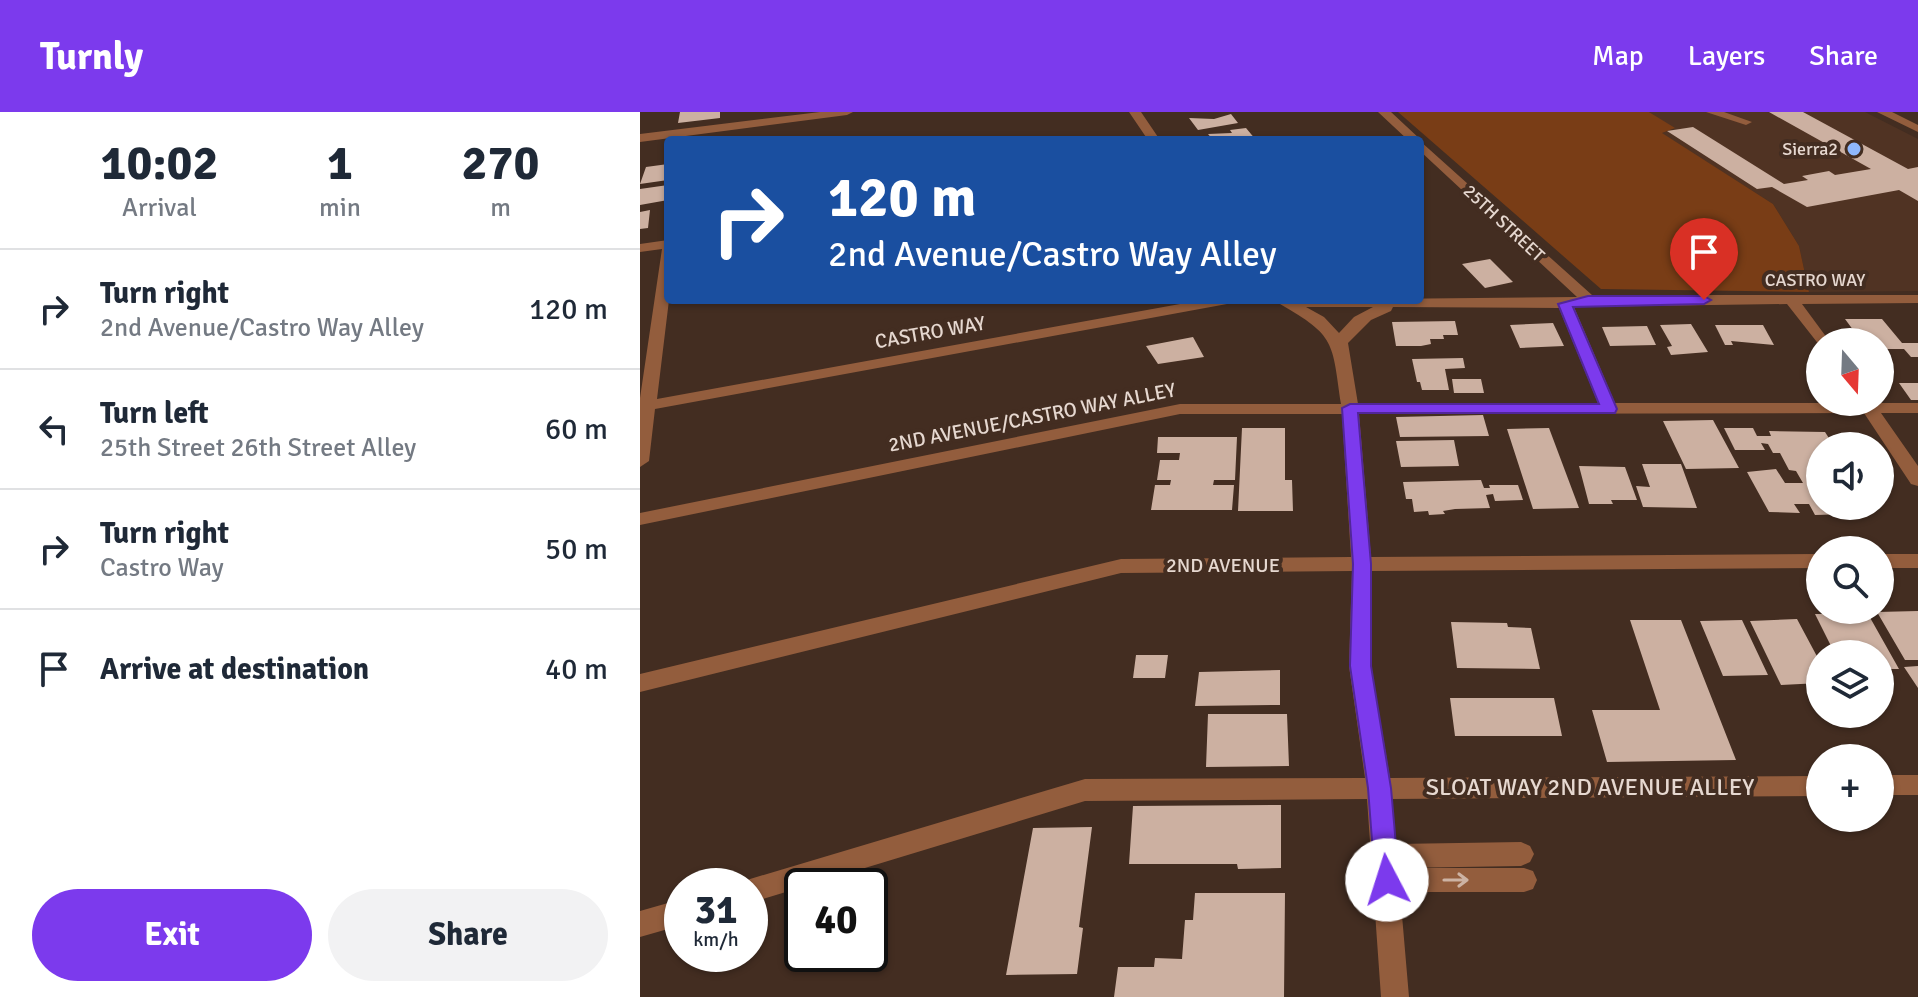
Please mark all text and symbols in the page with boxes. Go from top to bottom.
text: Turnly [40,33,143,80]
text: Map [1592,39,1644,73]
text: Layers [1688,39,1765,73]
text: Share [1809,39,1878,73]
text: 10:02 [101,134,218,193]
text: 1 [327,134,353,193]
text: 270 [462,134,539,193]
place label: Sierra2 [1782,138,1838,160]
marker: Sierra2 [1845,140,1863,158]
text: 120 m [828,163,976,232]
icon: right [696,168,800,272]
street label: 25TH STREET [1459,180,1549,266]
text: Arrival [122,192,197,224]
text: min [319,192,361,224]
text: m [490,192,511,224]
pin [1670,218,1738,300]
icon: arrive [1682,230,1726,274]
text: 2nd Avenue/Castro Way Alley [828,232,1277,277]
street label: CASTRO WAY [1765,269,1865,291]
text: Turn right [100,275,229,312]
icon: right [32,287,76,331]
text: 120 m [529,291,608,328]
street label: CASTRO WAY [873,310,987,355]
text: 2nd Avenue/Castro Way Alley [100,312,424,344]
north arrow [1806,328,1894,416]
map controls [1806,328,1894,832]
street label: 2ND AVENUE/CASTRO WAY ALLEY [886,377,1178,458]
text: Turn left [100,395,209,432]
icon: left [32,407,76,451]
text: 60 m [545,411,608,448]
text: 25th Street 26th Street Alley [100,432,416,464]
button: sound [1806,432,1894,520]
text: Turn right [100,515,229,552]
icon: right [32,527,76,571]
text: 50 m [545,531,608,568]
button: search [1806,536,1894,624]
text: Castro Way [100,552,224,584]
street label: 2ND AVENUE [1166,553,1280,578]
button: layers [1806,640,1894,728]
icon: arrive [32,647,76,691]
text: Arrive at destination [100,651,369,688]
text: 40 m [545,651,608,688]
button: + [1806,744,1894,832]
street label: SLOAT WAY 2ND AVENUE ALLEY [1426,772,1754,802]
position arrow [1345,838,1429,922]
speed limit sign: 40 [784,868,888,972]
one-way arrow [1442,872,1469,888]
text: 31 [694,885,738,935]
button: Exit [32,889,312,981]
button: Share [328,889,608,981]
text: km/h [693,927,739,952]

